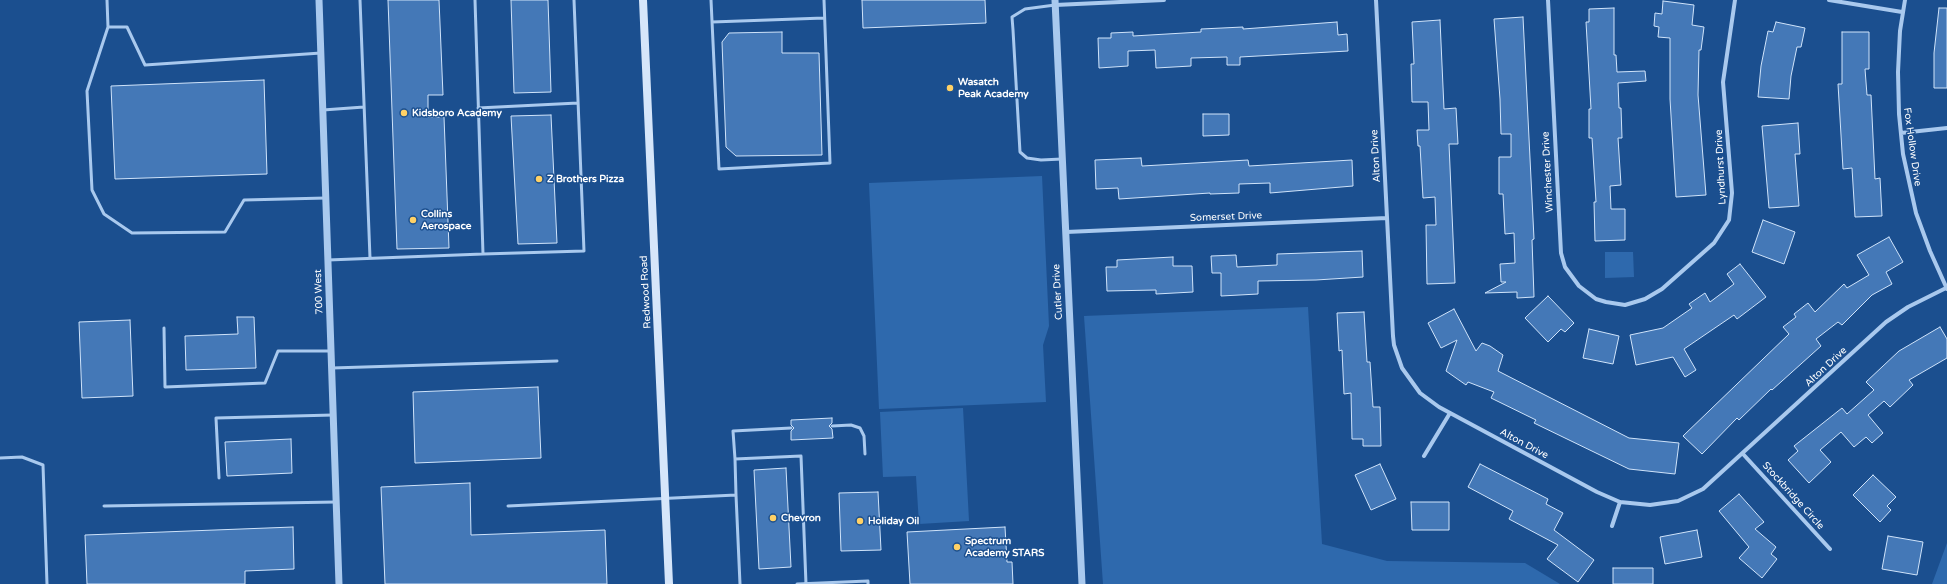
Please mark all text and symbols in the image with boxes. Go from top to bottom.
place label: Wasatch Peak Academy [958,76,1029,100]
marker: Wasatch Peak Academy [945,83,955,93]
place label: Kidsboro Academy [412,107,502,119]
street label: Fox Hollow Drive [1901,107,1923,187]
marker: Kidsboro Academy [399,108,409,118]
street label: Alton Drive [1369,129,1383,183]
street label: Lyndhurst Drive [1713,129,1729,205]
street label: Winchester Drive [1540,131,1556,213]
place label: Z Brothers Pizza [547,173,624,185]
marker: Z Brothers Pizza [534,174,544,184]
place label: Collins Aerospace [421,208,471,232]
street label: Somerset Drive [1190,210,1262,224]
marker: Collins Aerospace [408,215,418,225]
street label: Redwood Road [638,255,654,329]
street label: Cutler Drive [1051,264,1065,320]
street label: 700 West [312,269,326,315]
street label: Alton Drive [1803,345,1849,389]
street label: Alton Drive [1498,426,1550,462]
street label: Stockbridge Circle [1760,460,1826,532]
place label: Chevron [781,512,821,524]
marker: Chevron [768,513,778,523]
place label: Holiday Oil [868,515,919,527]
marker: Holiday Oil [855,516,865,526]
place label: Spectrum Academy STARS [965,535,1044,558]
marker: Spectrum Academy STARS [952,542,962,552]

